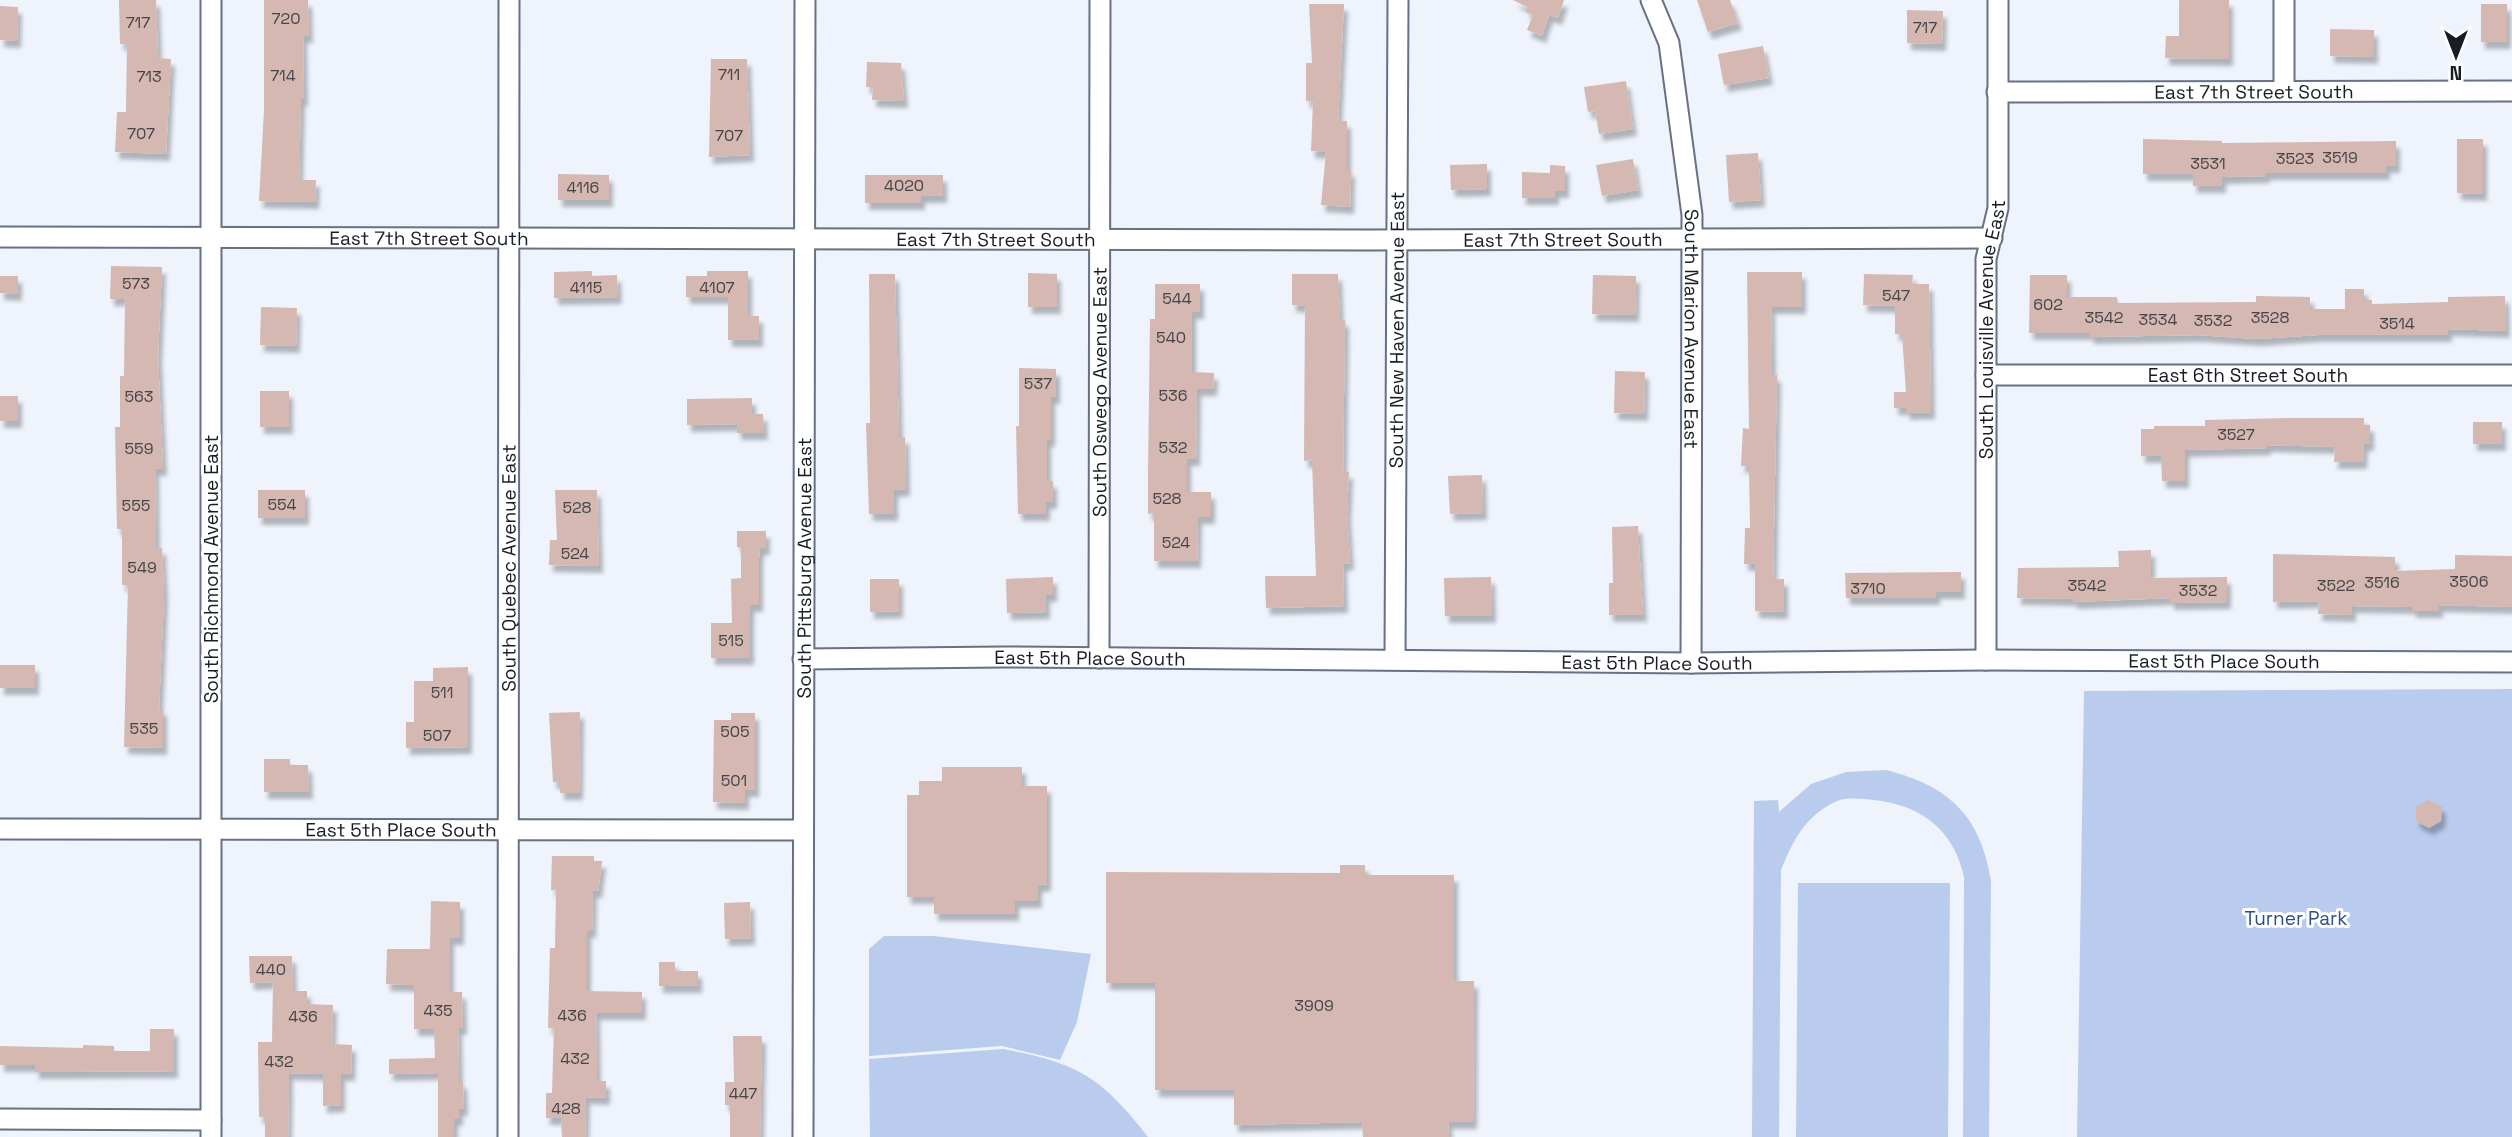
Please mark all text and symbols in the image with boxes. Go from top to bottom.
house number: 720 [272,8,300,29]
house number: 717 [126,12,150,33]
house number: 717 [1913,17,1937,38]
north arrow [2421,21,2491,91]
text: N [2450,60,2462,85]
house number: 711 [718,64,740,85]
house number: 714 [270,65,296,86]
house number: 713 [136,66,162,87]
street label: East 7th Street South [2154,79,2354,104]
house number: 707 [127,123,155,144]
house number: 707 [715,125,743,146]
house number: 3519 [2322,147,2358,168]
house number: 3523 [2276,148,2314,169]
house number: 3531 [2190,153,2226,174]
house number: 4020 [884,175,924,196]
house number: 4116 [567,177,599,198]
street label: South New Haven Avenue East [1383,192,1410,468]
street label: South Louisville Avenue East [1974,200,2011,459]
street label: South Marion Avenue East [1679,207,1705,449]
street label: East 7th Street South [329,225,529,251]
street label: East 7th Street South [896,226,1096,252]
street label: East 7th Street South [1463,227,1663,252]
street label: South Oswego Avenue East [1087,267,1112,517]
house number: 573 [122,273,150,294]
house number: 4115 [570,277,602,298]
house number: 4107 [699,277,735,298]
house number: 547 [1882,285,1910,306]
house number: 544 [1162,288,1192,309]
house number: 602 [2033,294,2063,315]
house number: 3542 [2085,307,2123,328]
house number: 3528 [2251,307,2289,328]
house number: 3534 [2139,309,2177,330]
house number: 3532 [2194,310,2232,331]
house number: 3514 [2379,313,2415,334]
house number: 540 [1156,327,1186,348]
street label: East 6th Street South [2148,363,2348,388]
house number: 537 [1024,373,1052,394]
house number: 536 [1158,385,1188,406]
house number: 563 [124,386,154,407]
house number: 3527 [2217,424,2255,445]
street label: South Richmond Avenue East [199,435,224,703]
street label: South Pittsburg Avenue East [791,437,817,699]
house number: 532 [1159,437,1187,458]
house number: 559 [125,438,153,459]
street label: South Quebec Avenue East [496,444,521,692]
house number: 528 [1152,488,1182,509]
house number: 554 [267,494,297,515]
house number: 555 [122,495,150,516]
house number: 528 [562,497,592,518]
house number: 524 [1162,532,1190,553]
house number: 524 [561,543,589,564]
house number: 549 [127,557,157,578]
house number: 3506 [2449,571,2489,592]
house number: 3516 [2364,572,2400,593]
house number: 3542 [2068,575,2106,596]
house number: 3522 [2317,575,2355,596]
house number: 3710 [1850,578,1886,599]
house number: 3532 [2179,580,2217,601]
house number: 515 [718,630,744,651]
street label: East 5th Place South [994,644,1186,671]
street label: East 5th Place South [2128,648,2320,674]
street label: East 5th Place South [1561,649,1753,676]
house number: 511 [431,682,453,703]
house number: 535 [130,718,158,739]
house number: 505 [720,721,750,742]
house number: 507 [423,725,451,746]
house number: 501 [721,770,747,791]
street label: East 5th Place South [305,817,497,842]
park label: Turner Park [2245,906,2347,931]
house number: 440 [256,959,286,980]
house number: 3909 [1294,995,1334,1016]
house number: 435 [423,1000,453,1021]
house number: 436 [557,1005,587,1026]
house number: 436 [288,1006,318,1027]
house number: 432 [560,1048,590,1069]
house number: 432 [264,1051,294,1072]
house number: 447 [729,1083,757,1104]
house number: 428 [551,1098,581,1119]

